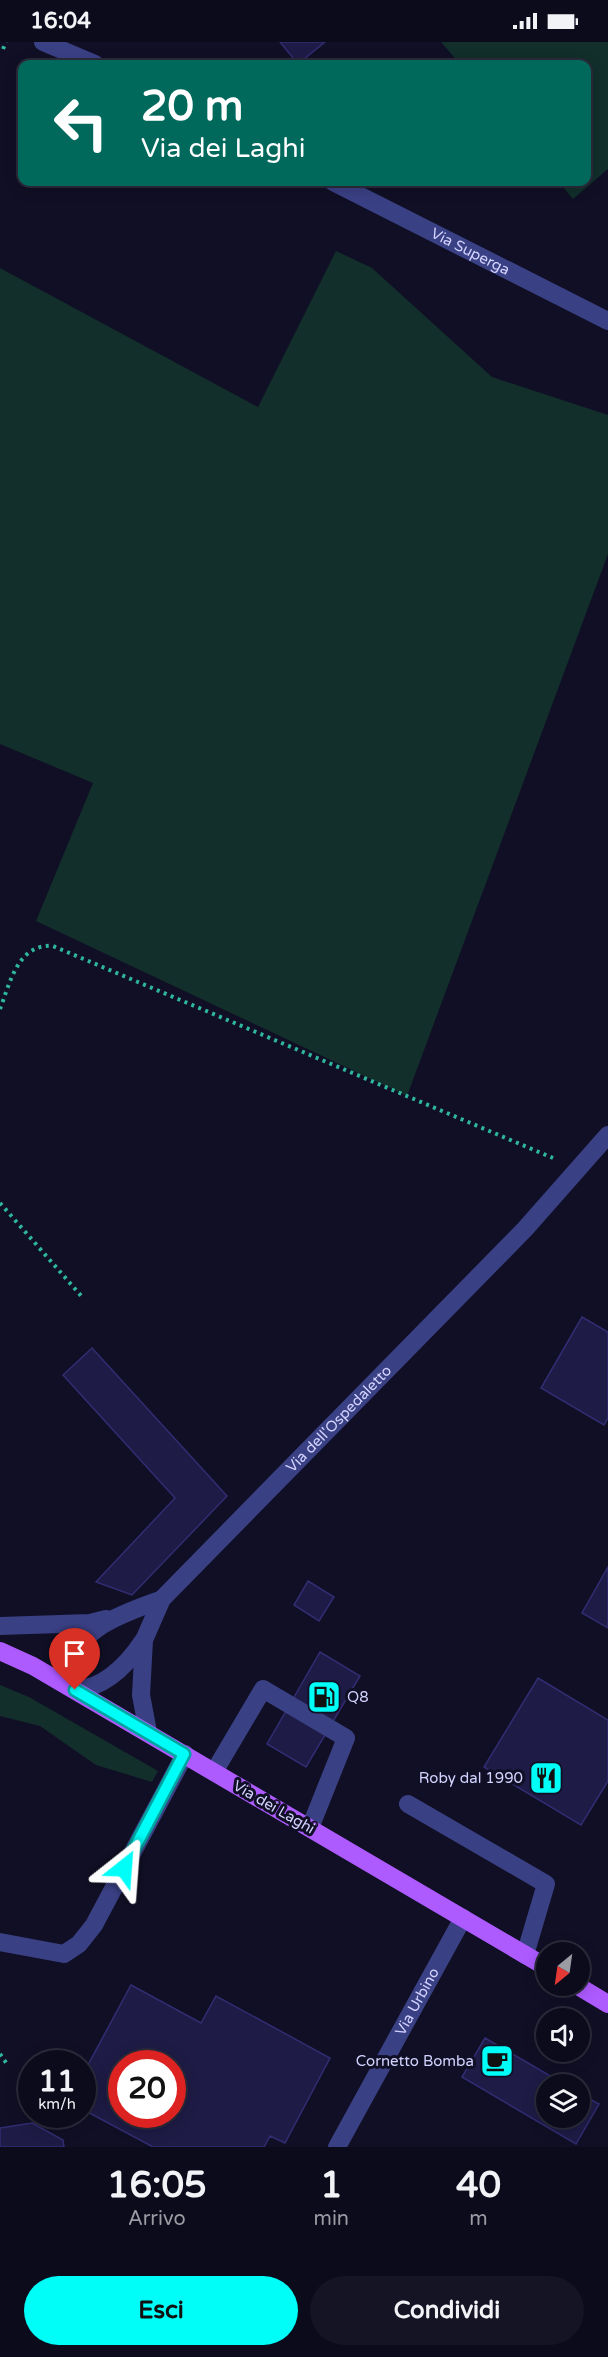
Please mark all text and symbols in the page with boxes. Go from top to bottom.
text: 16:04 [30,8,91,34]
text: 20 m [141,81,243,132]
icon: left [42,84,120,162]
text: Via dei Laghi [141,132,305,165]
street label: Via Superga [428,224,513,279]
street label: Via dell'Ospedaletto [282,1361,395,1476]
pin [49,1628,100,1690]
icon: arrive [58,1637,91,1670]
fuel station icon: Q8 [306,1679,342,1715]
place label: Q8 [347,1688,369,1706]
restaurant icon: Roby dal 1990 [528,1760,564,1796]
place label: Roby dal 1990 [419,1769,523,1787]
street label: Via dei Laghi [230,1776,318,1838]
position arrow [92,1836,156,1900]
north arrow [536,1942,590,1996]
map controls [536,1942,590,2128]
street label: Via Urbino [391,1964,443,2039]
button: sound [536,2008,590,2062]
cafe icon: Cornetto Bomba [479,2043,515,2079]
speed limit sign: 20 [108,2050,186,2128]
place label: Cornetto Bomba [356,2052,474,2070]
text: 11 [38,2063,76,2100]
button: layers [536,2074,590,2128]
text: km/h [38,2095,76,2113]
text: 16:05 [107,2164,207,2207]
text: 1 [320,2164,343,2207]
text: 40 [456,2164,501,2207]
text: Arrivo [128,2207,186,2231]
text: min [314,2207,349,2231]
text: m [469,2207,488,2231]
button: Esci [24,2276,298,2345]
button: Condividi [310,2276,584,2345]

